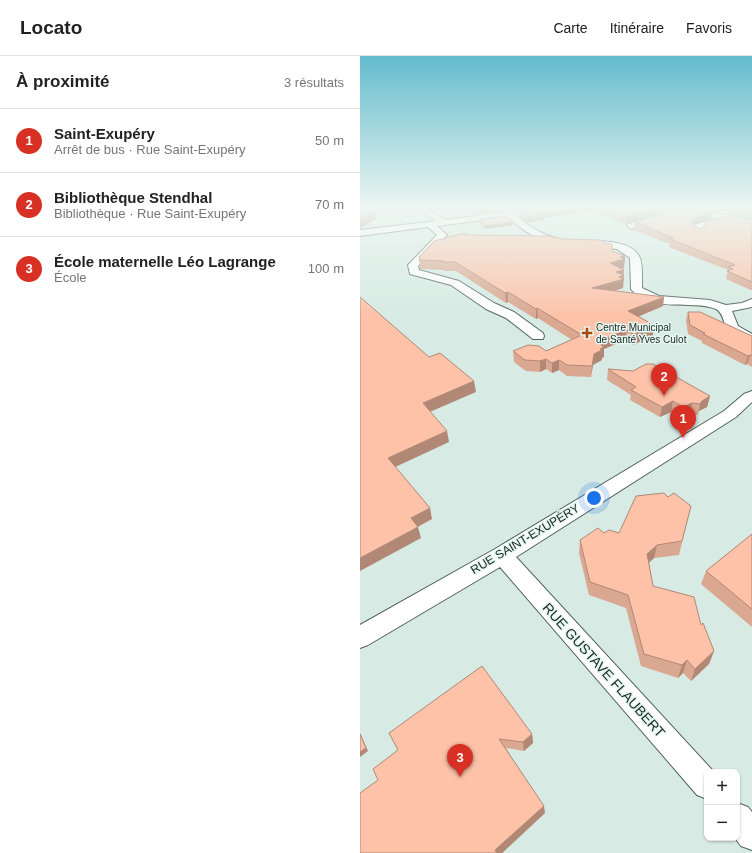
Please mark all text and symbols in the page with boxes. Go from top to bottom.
text: Locato [20,17,82,38]
text: Carte [553,20,588,36]
text: Itinéraire [610,20,664,36]
text: Favoris [686,20,732,36]
text: À proximité [16,72,110,91]
text: 3 résultats [284,75,344,90]
text: Saint-Exupéry [54,125,155,142]
text: 1 [25,133,33,148]
text: 50 m [315,133,344,148]
text: Arrêt de bus · Rue Saint-Exupéry [54,142,245,157]
text: Bibliothèque Stendhal [54,189,212,206]
text: 2 [25,197,33,212]
text: 70 m [315,197,344,212]
text: Bibliothèque · Rue Saint-Exupéry [54,206,246,221]
text: École maternelle Léo Lagrange [54,253,276,270]
text: 3 [25,261,33,276]
text: 100 m [308,261,344,276]
text: École [54,270,87,285]
place label: Centre Municipal de Santé Yves Culot [596,322,687,345]
marker: Centre Municipal de Santé Yves Culot [581,327,593,339]
pin: 2 [651,363,677,396]
pin: 1 [670,405,696,438]
your location [584,488,604,508]
street label: RUE SAINT-EXUPÉRY [468,500,582,577]
street label: RUE GUSTAVE FLAUBERT [539,600,669,741]
pin: 3 [447,744,473,777]
map controls [704,769,740,841]
button: + [704,769,740,805]
button: − [704,805,740,841]

